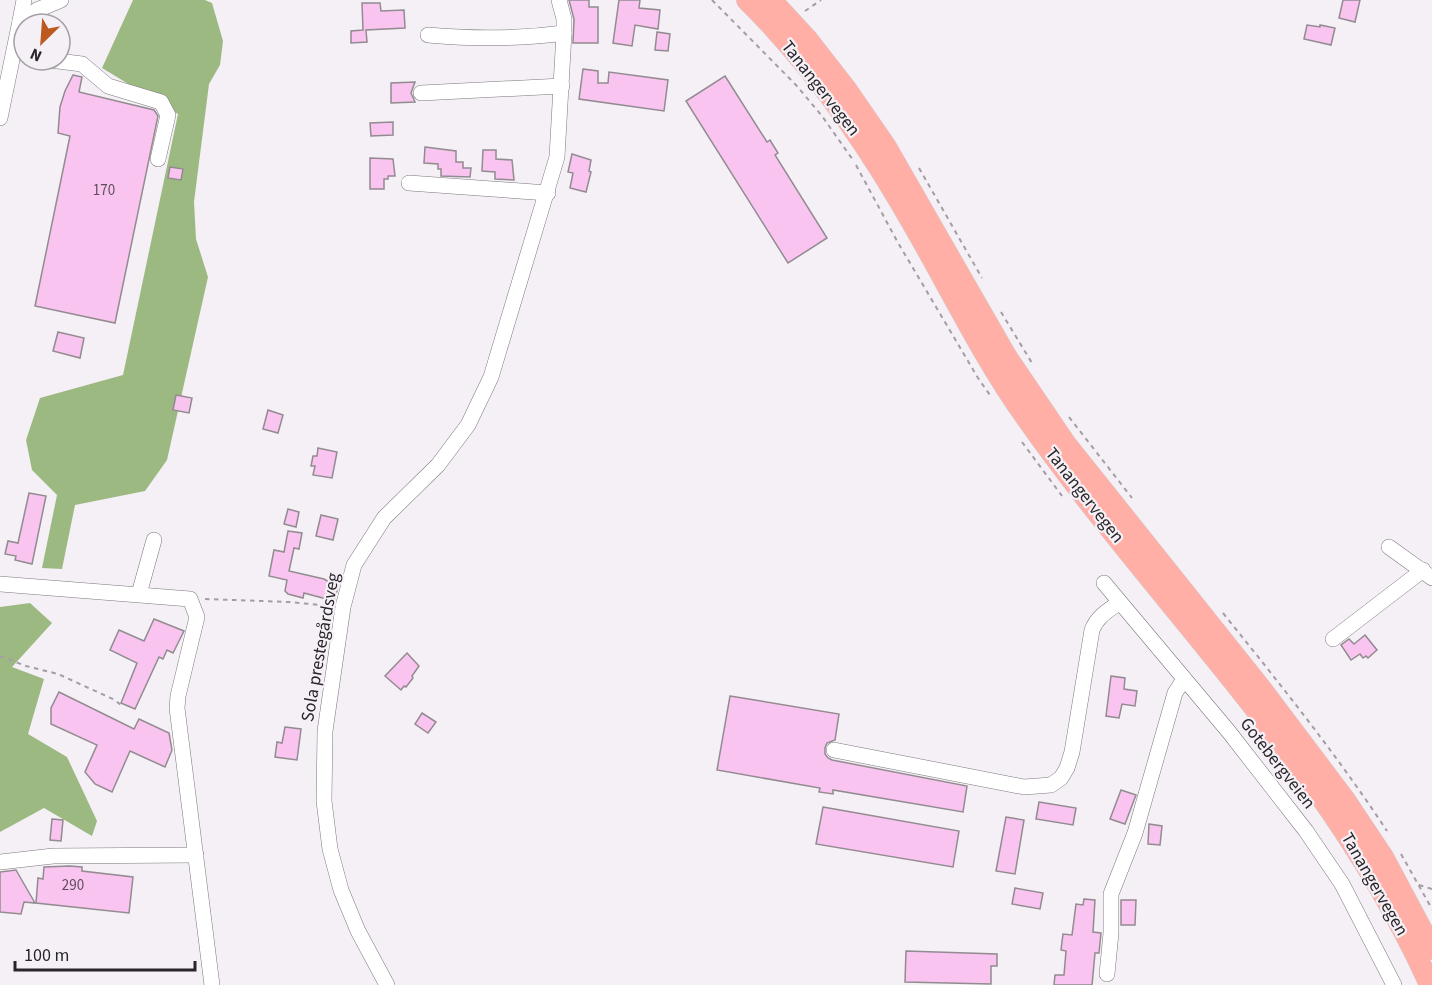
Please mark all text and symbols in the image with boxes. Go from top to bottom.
north arrow [12,12,72,72]
street label: Tanangervegen [775,35,866,141]
text: N [27,42,46,67]
house number: 170 [93,180,115,201]
street label: Tanangervegen [1039,442,1130,548]
street label: Sola prestegårdsveg [295,571,346,724]
street label: Gotebergveien [1234,712,1321,814]
street label: Tanangervegen [1335,828,1414,940]
house number: 290 [62,875,84,896]
scale bar [15,934,195,972]
text: 100 m [24,943,69,968]

